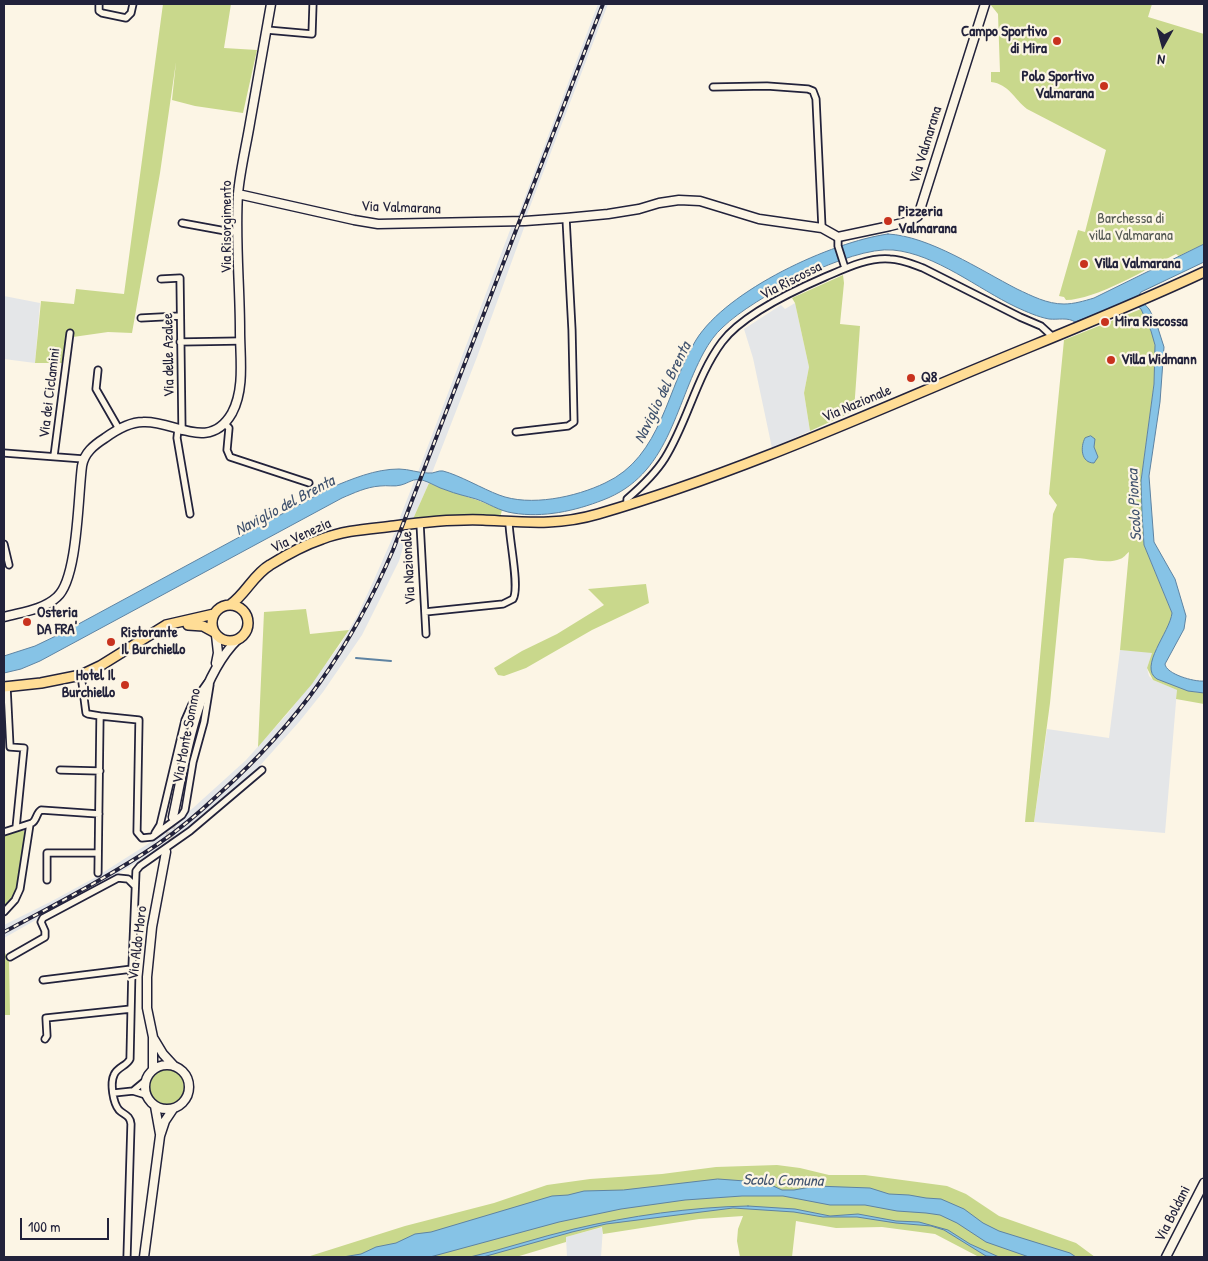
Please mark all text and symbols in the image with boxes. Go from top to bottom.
north arrow [1138,20,1188,70]
place label: Campo Sportivo di Mira [961,23,1047,58]
marker: Campo Sportivo di Mira [1051,35,1063,47]
text: N [1156,51,1166,70]
place label: Polo Sportivo Valmarana [1022,68,1094,103]
marker: Polo Sportivo Valmarana [1098,80,1110,92]
street label: Via Valmarana [906,104,946,186]
street label: Via Risorgimento [218,180,236,274]
street label: Via Valmarana [361,198,441,218]
place label: Pizzeria Valmarana [898,203,957,238]
park label: Barchessa di villa Valmarana [1089,210,1173,245]
marker: Pizzeria Valmarana [882,215,894,227]
place label: Villa Valmarana [1094,255,1180,273]
street label: Via Riscossa [757,258,825,304]
marker: Villa Valmarana [1078,258,1090,270]
street label: Via delle Azalee [159,313,179,397]
place label: Mira Riscossa [1115,313,1188,331]
marker: Mira Riscossa [1099,316,1111,328]
water label: Naviglio del Brenta [630,339,696,447]
street label: Via dei Ciclamini [36,347,64,439]
place label: Villa Widmann [1121,351,1197,369]
marker: Villa Widmann [1105,354,1117,366]
place label: Q8 [921,369,937,387]
marker: Q8 [905,372,917,384]
street label: Via Nazionale [820,381,894,427]
water label: Scolo Pionca [1124,469,1146,541]
water label: Naviglio del Brenta [232,472,338,540]
street label: Via Venezia [268,515,334,557]
street label: Via Nazionale [398,531,420,605]
place label: Osteria DA FRA' [37,604,77,639]
marker: Osteria DA FRA' [21,616,33,628]
place label: Ristorante Il Burchiello [121,624,185,659]
marker: Ristorante Il Burchiello [105,636,117,648]
place label: Hotel Il Burchiello [62,667,115,702]
marker: Hotel Il Burchiello [119,679,131,691]
street label: Via Monte Sommo [169,687,205,785]
street label: Via Aldo Moro [125,905,151,981]
water label: Scolo Comuna [743,1171,823,1191]
street label: Via Boldani [1151,1183,1195,1245]
scale bar [22,1208,111,1240]
text: 100 m [28,1216,61,1237]

